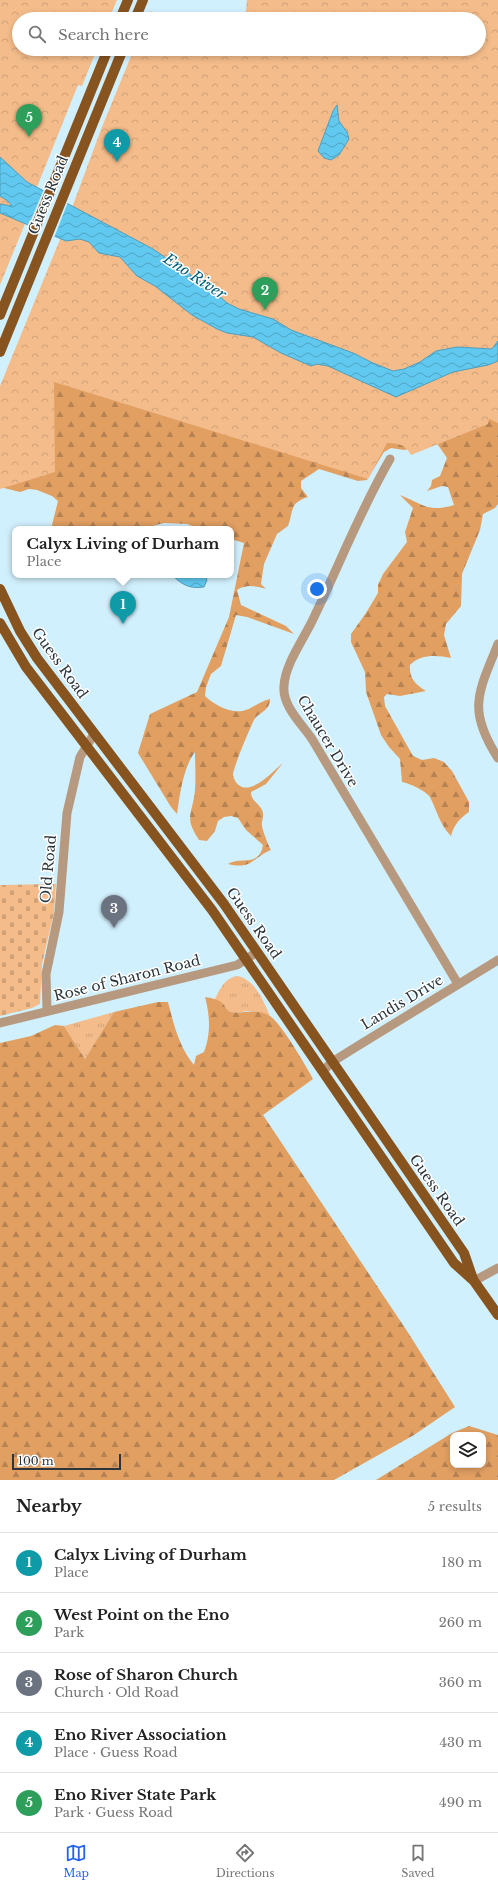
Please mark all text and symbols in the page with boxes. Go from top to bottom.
search box [12,12,486,56]
icon: search [26,23,48,45]
text: Search here [58,25,149,44]
pin: 5 [16,104,42,137]
pin: 4 [104,129,130,162]
street label: Guess Road [24,152,72,237]
water label: Eno River [159,248,231,304]
pin: 2 [252,277,278,310]
popup [12,526,234,578]
text: Calyx Living of Durham [27,534,219,553]
text: Place [27,553,61,570]
your location [307,579,327,599]
pin: 1 [110,591,136,624]
street label: Guess Road [28,624,92,703]
street label: Chaucer Drive [294,692,362,790]
street label: Old Road [36,834,60,904]
street label: Guess Road [223,884,286,963]
pin: 3 [101,895,127,928]
street label: Rose of Sharon Road [52,951,203,1005]
street label: Landis Drive [358,971,446,1033]
street label: Guess Road [406,1151,469,1230]
map controls [450,1432,486,1468]
button: layers [450,1432,486,1468]
scale bar [12,1452,121,1471]
text: 100 m [18,1454,54,1468]
text: Nearby [16,1496,82,1517]
text: 5 results [428,1498,482,1515]
text: Calyx Living of Durham [54,1545,247,1564]
text: 1 [26,1554,32,1571]
text: 180 m [441,1554,482,1571]
text: Place [54,1564,89,1581]
text: West Point on the Eno [54,1605,229,1624]
text: 2 [25,1614,33,1631]
text: 260 m [439,1614,482,1631]
text: Park [54,1624,84,1641]
text: Rose of Sharon Church [54,1665,238,1684]
text: 3 [25,1674,33,1691]
text: 360 m [439,1674,482,1691]
text: Church · Old Road [54,1684,179,1701]
text: Eno River Association [54,1725,227,1744]
text: 4 [25,1734,33,1751]
text: 430 m [439,1734,482,1751]
text: Place · Guess Road [54,1744,178,1761]
text: Eno River State Park [54,1785,216,1804]
text: 5 [25,1794,33,1811]
text: 490 m [439,1794,482,1811]
text: Park · Guess Road [54,1804,173,1821]
tab: Map [63,1842,89,1880]
tab: Directions [216,1842,274,1880]
tab: Saved [401,1842,435,1880]

